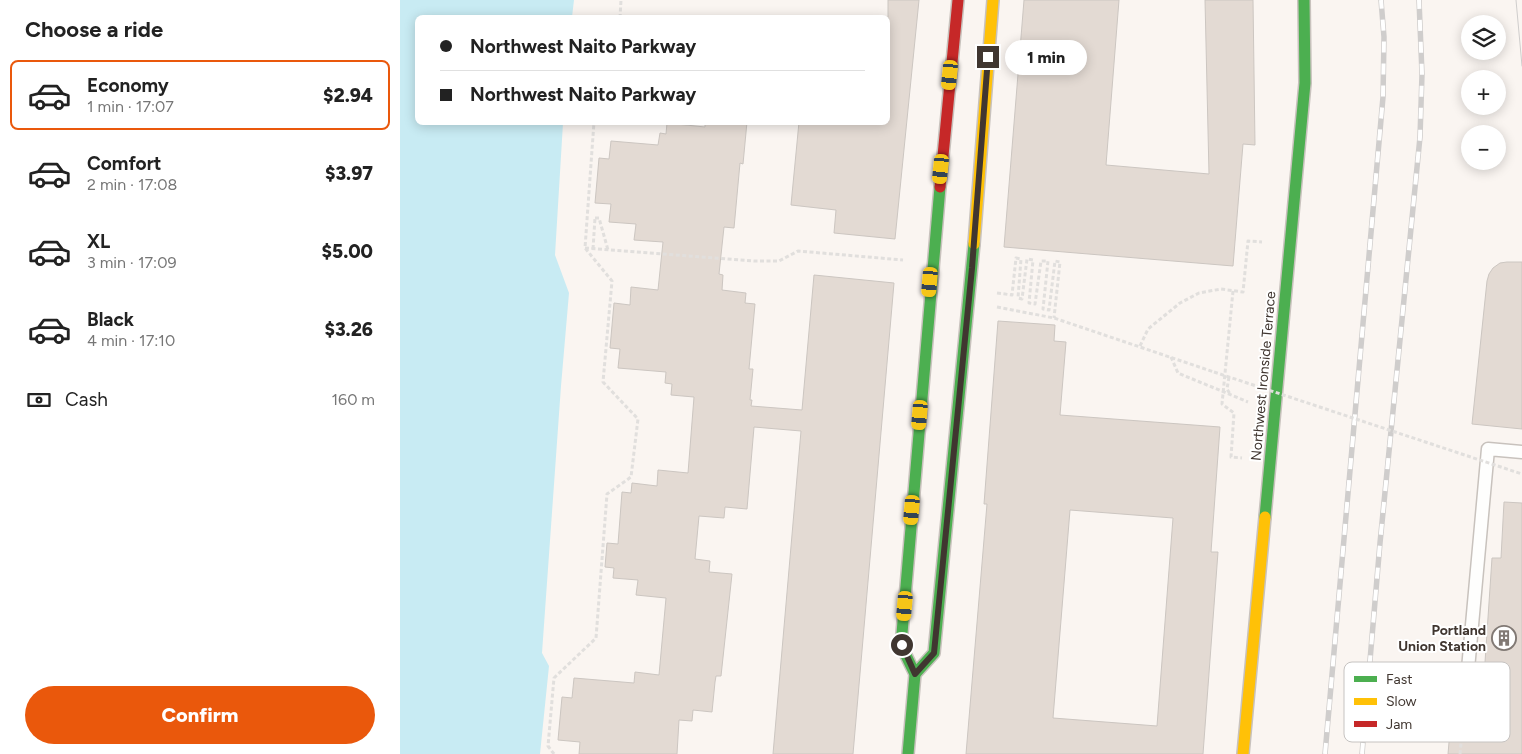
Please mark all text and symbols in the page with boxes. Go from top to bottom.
map controls [1461,15,1506,170]
button: layers [1461,15,1506,60]
text: Choose a ride [25,16,163,43]
text: Northwest Naito Parkway [470,35,696,58]
callout: 1 min [1006,40,1088,74]
route end [977,46,999,68]
text: 1 min [1027,48,1065,67]
car [940,59,959,91]
button: + [1461,70,1506,115]
icon: car [27,73,72,118]
text: Economy [87,74,169,97]
text: Northwest Naito Parkway [470,83,696,106]
text: $2.94 [323,84,373,107]
text: 1 min · 17:07 [87,97,174,116]
button: − [1461,125,1506,170]
icon: car [27,151,72,196]
text: Comfort [87,152,162,175]
car [931,153,950,185]
text: $3.97 [325,162,373,185]
text: 2 min · 17:08 [87,175,177,194]
icon: car [27,229,72,274]
text: XL [87,230,110,253]
text: $5.00 [322,240,373,263]
text: 3 min · 17:09 [87,253,176,272]
car [921,266,938,298]
street label: Northwest Ironside Terrace [1248,290,1279,462]
icon: car [27,307,72,352]
text: Black [87,308,134,331]
text: $3.26 [325,318,373,341]
text: 4 min · 17:10 [87,331,175,350]
icon: cash [25,386,53,414]
text: Cash [65,388,108,411]
text: 160 m [332,390,375,409]
car [911,399,928,431]
car [903,494,920,526]
car [896,590,913,622]
place label: Portland Union Station [1398,622,1486,655]
building icon: Portland Union Station [1491,625,1517,651]
route start [891,634,913,656]
legend [1344,662,1510,742]
text: Fast [1386,671,1412,688]
button: Confirm [25,686,375,744]
text: Slow [1386,693,1417,710]
text: Jam [1386,716,1412,733]

